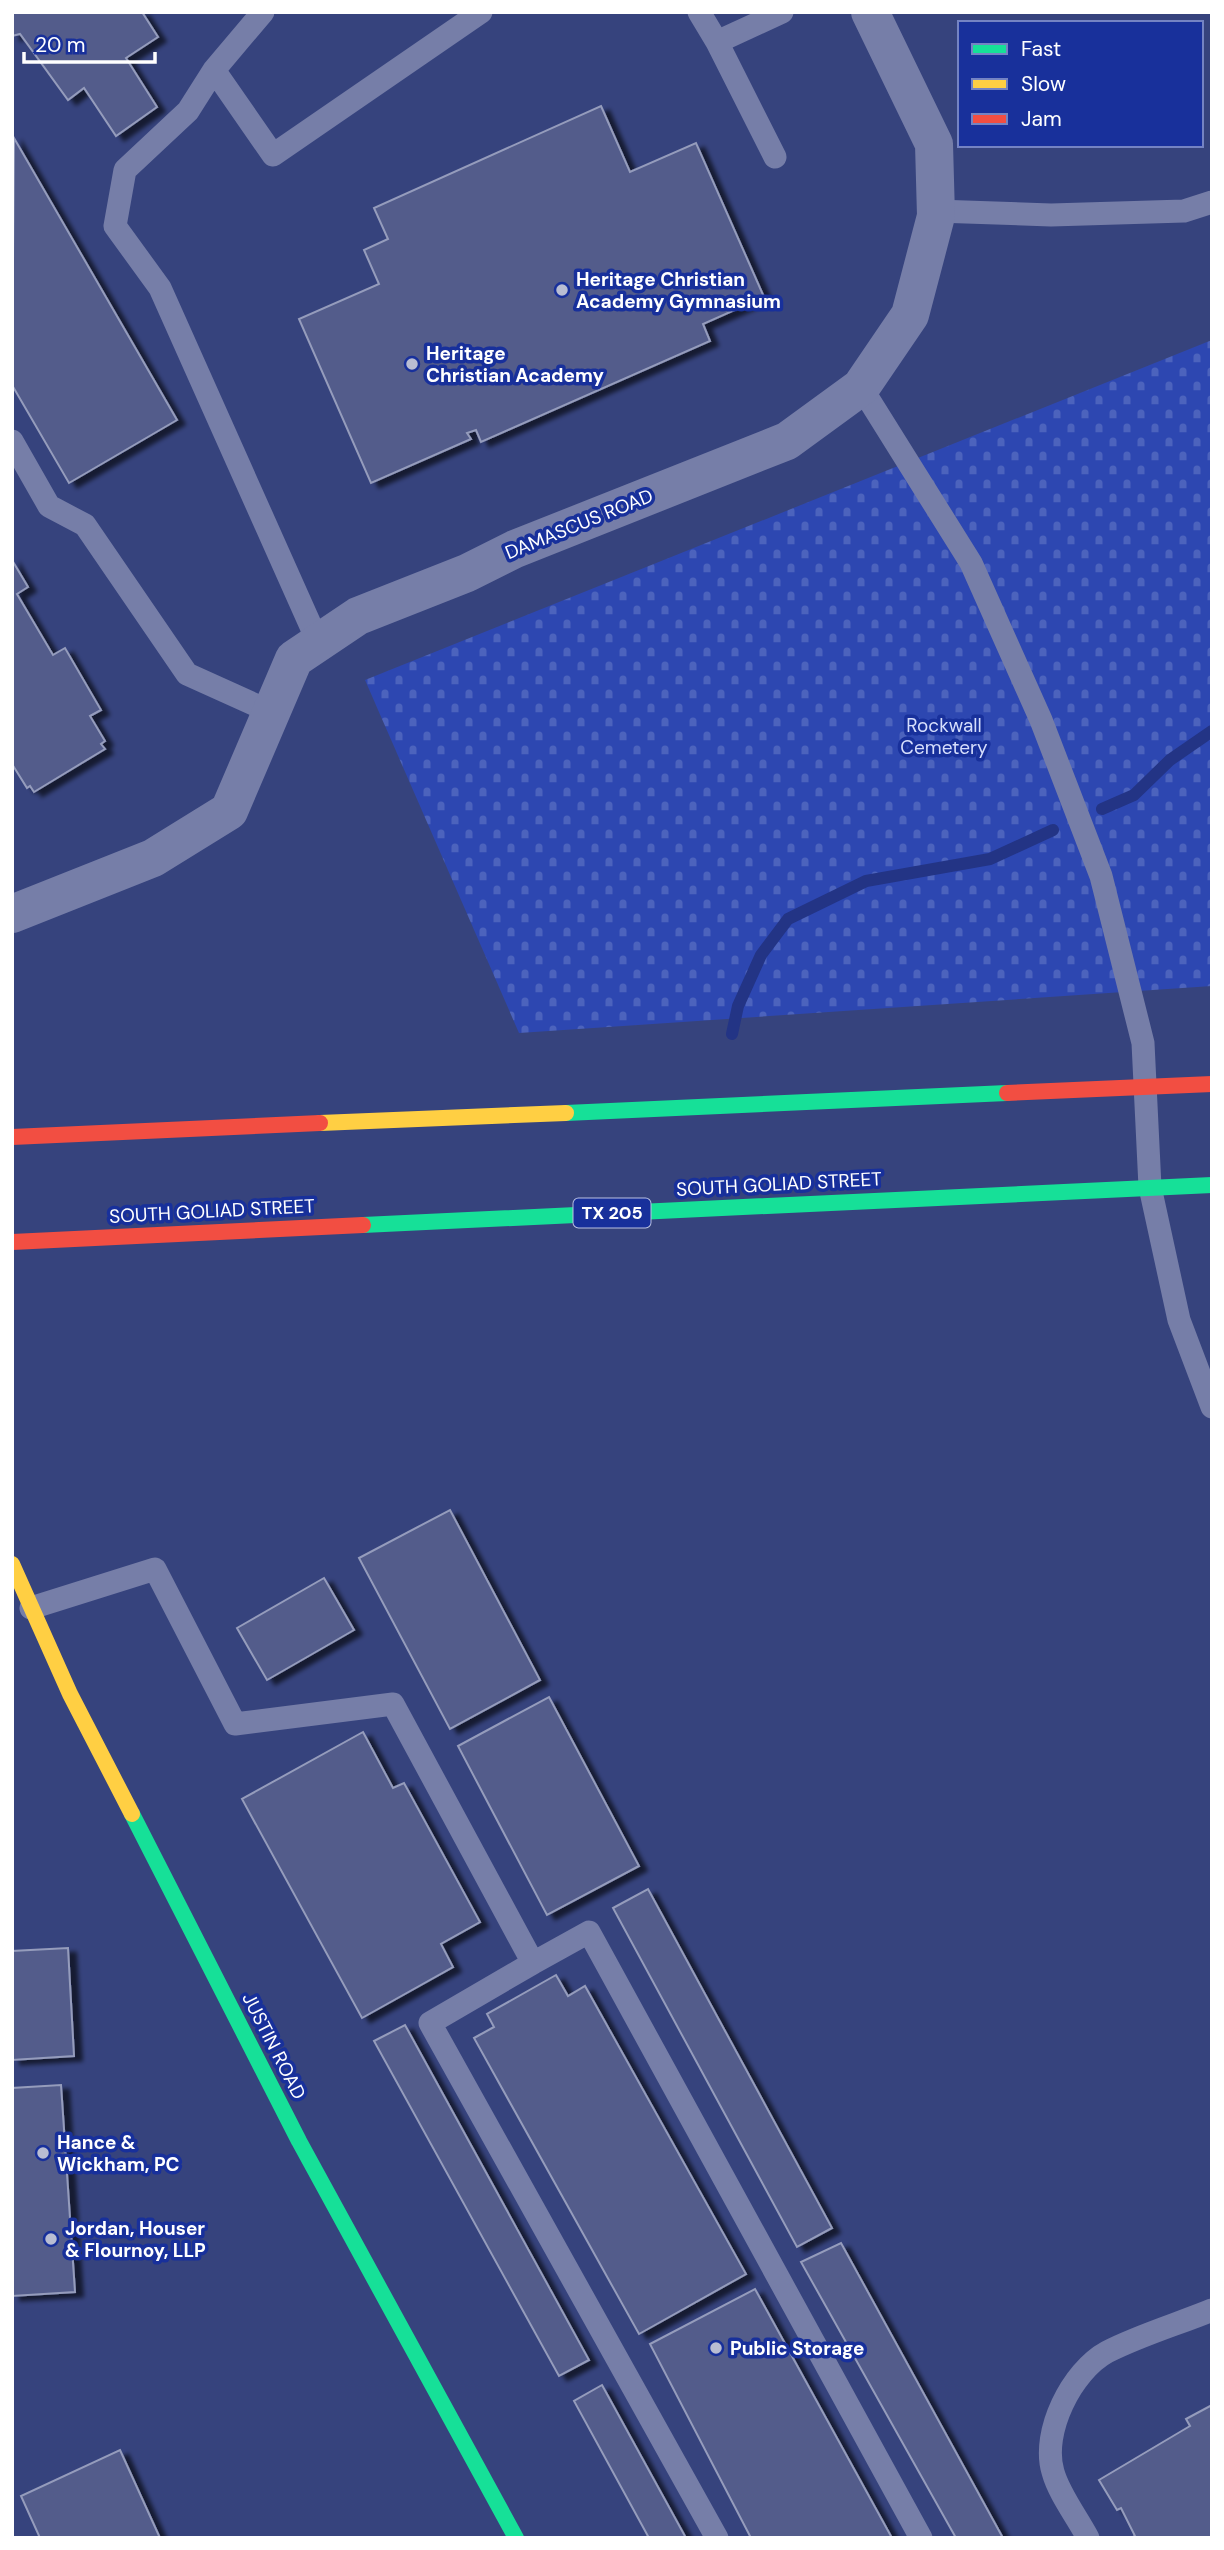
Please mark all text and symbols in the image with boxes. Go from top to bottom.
scale bar [24,21,156,65]
legend [958,21,1203,147]
text: 20 m [35,31,86,59]
text: Fast [1021,35,1061,63]
text: Slow [1021,70,1066,98]
text: Jam [1021,105,1062,133]
place label: Heritage Christian Academy Gymnasium [576,267,781,314]
marker: Heritage Christian Academy Gymnasium [554,282,570,298]
place label: Heritage Christian Academy [426,341,604,388]
marker: Heritage Christian Academy [404,356,420,372]
street label: DAMASCUS ROAD [501,483,657,565]
park label: Rockwall Cemetery [900,713,988,760]
street label: SOUTH GOLIAD STREET [676,1166,883,1202]
street label: SOUTH GOLIAD STREET [109,1193,316,1229]
road number: TX 205 [574,1198,650,1228]
street label: JUSTIN ROAD [236,1988,312,2104]
place label: Hance & Wickham, PC [57,2130,180,2177]
marker: Hance & Wickham, PC [35,2145,51,2161]
place label: Jordan, Houser & Flournoy, LLP [65,2216,206,2263]
marker: Jordan, Houser & Flournoy, LLP [43,2231,59,2247]
place label: Public Storage [730,2336,864,2361]
marker: Public Storage [708,2340,724,2356]

